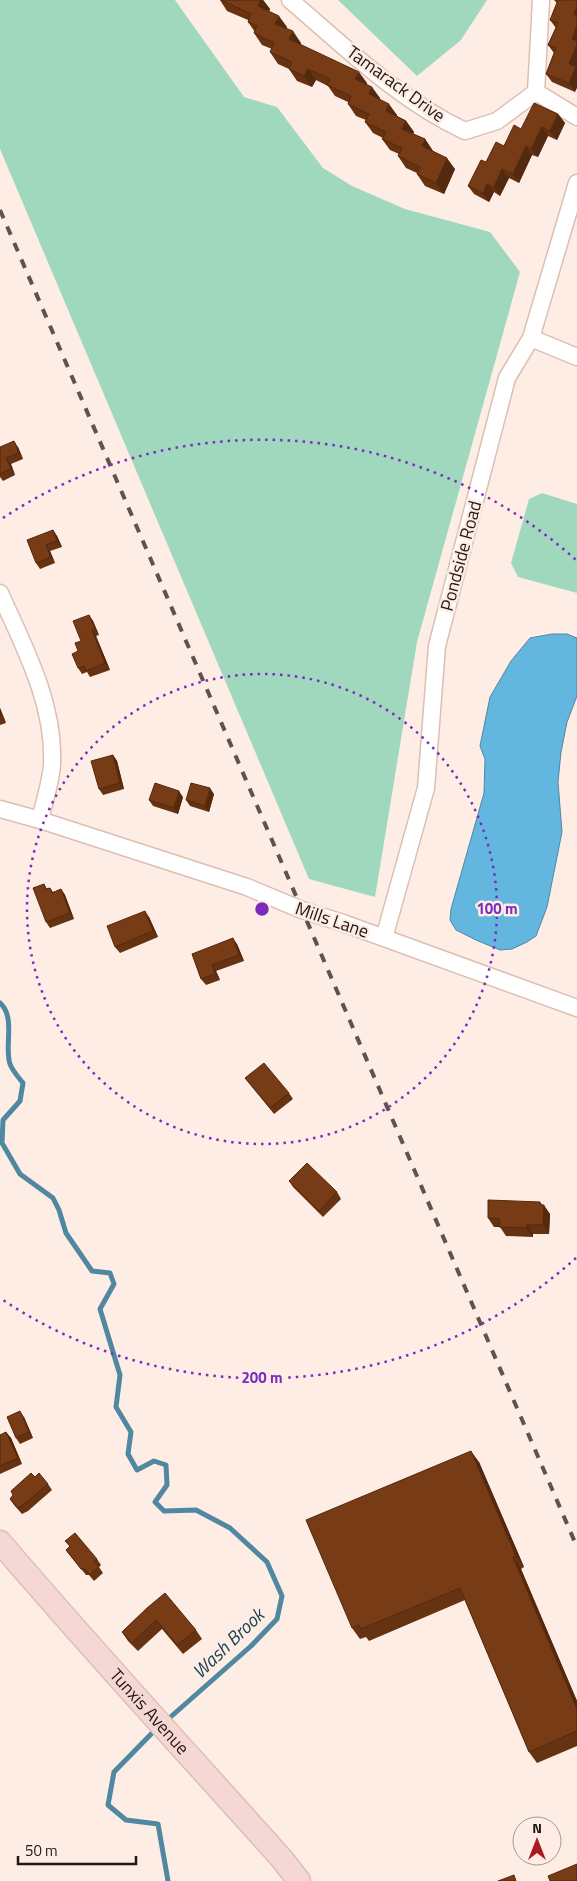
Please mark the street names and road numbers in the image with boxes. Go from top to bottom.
street label: Tamarack Drive [341,39,451,129]
street label: Pondside Road [433,498,488,614]
street label: Mills Lane [292,894,373,945]
street label: Tunxis Avenue [104,1662,196,1761]

